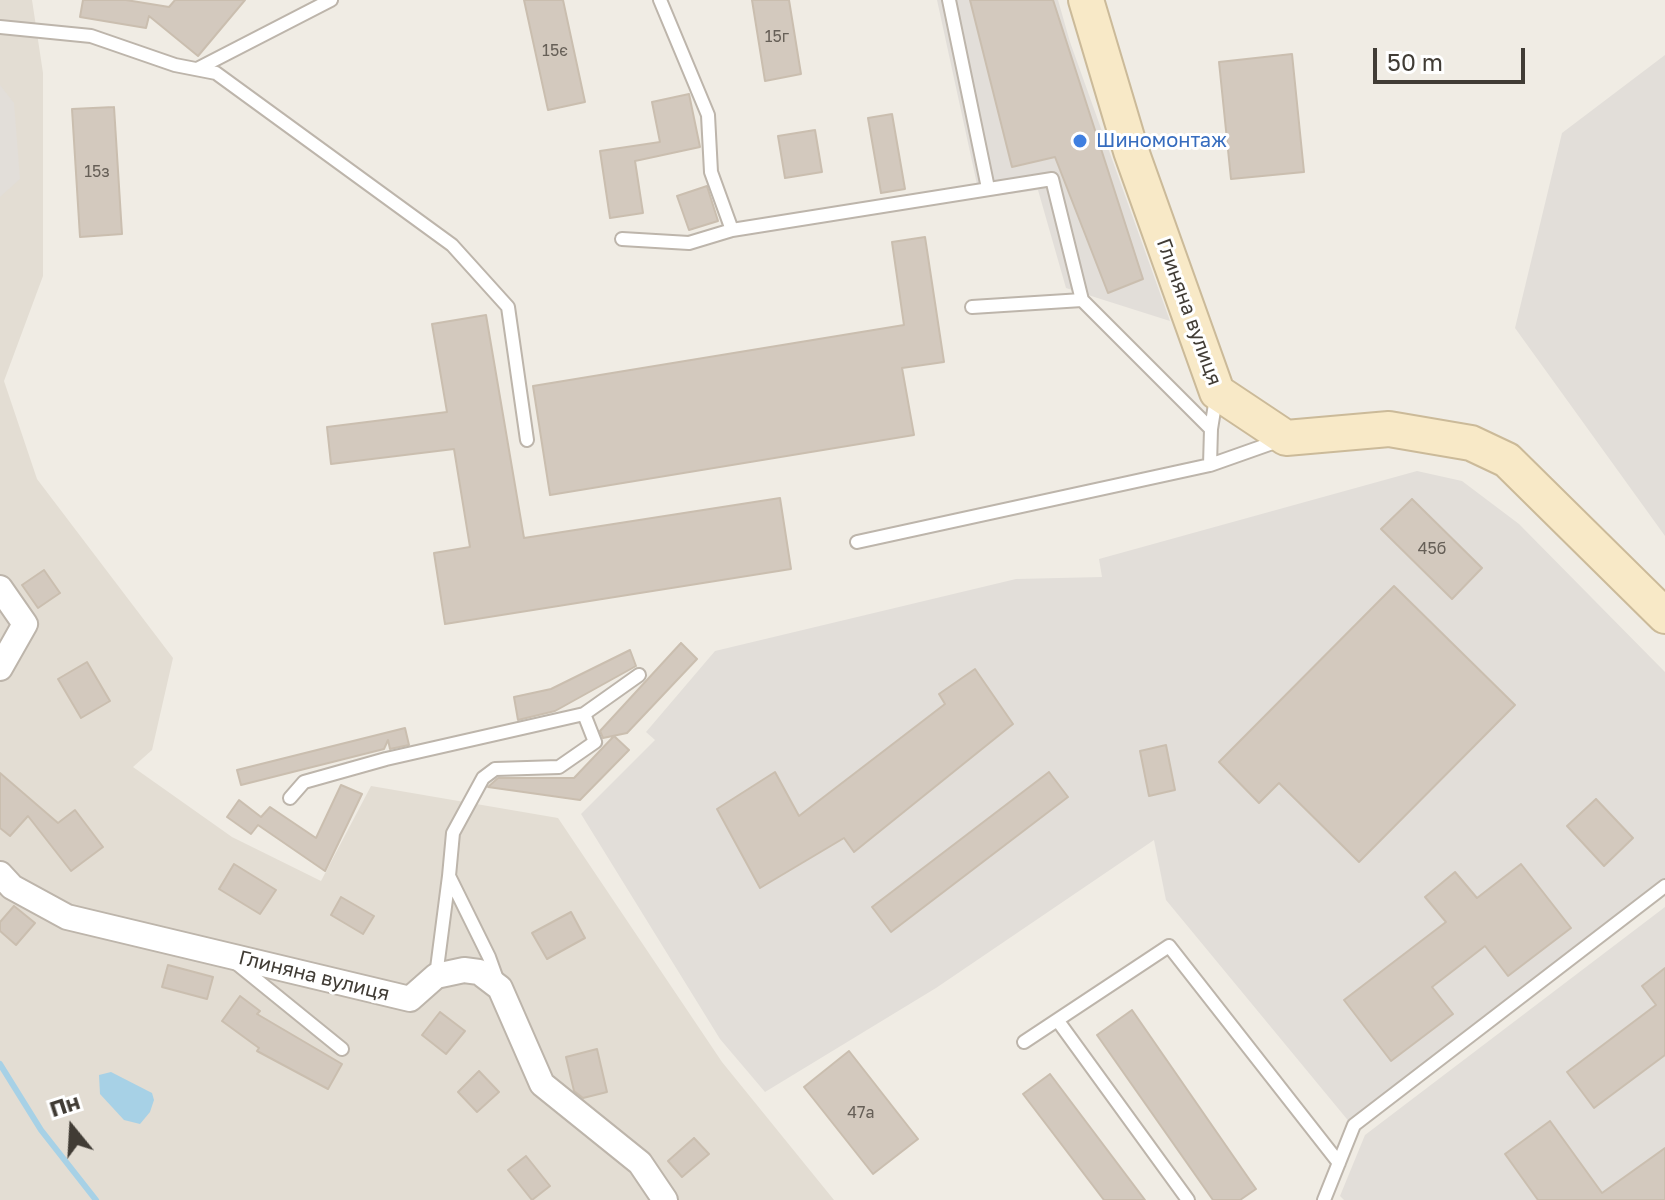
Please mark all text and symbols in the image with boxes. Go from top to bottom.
house number: 15г [765,27,789,47]
scale bar [1377,32,1529,82]
house number: 15є [542,41,568,61]
text: 50 m [1387,47,1443,76]
place label: Шиномонтаж [1096,129,1227,153]
marker: Шиномонтаж [1071,132,1089,150]
house number: 15з [84,162,110,182]
street label: Глиняна вулиця [1151,235,1227,389]
house number: 45б [1418,539,1446,559]
street label: Глиняна вулиця [236,946,392,1006]
text: Пн [46,1087,83,1122]
north arrow [32,1088,112,1168]
house number: 47а [847,1103,875,1123]

